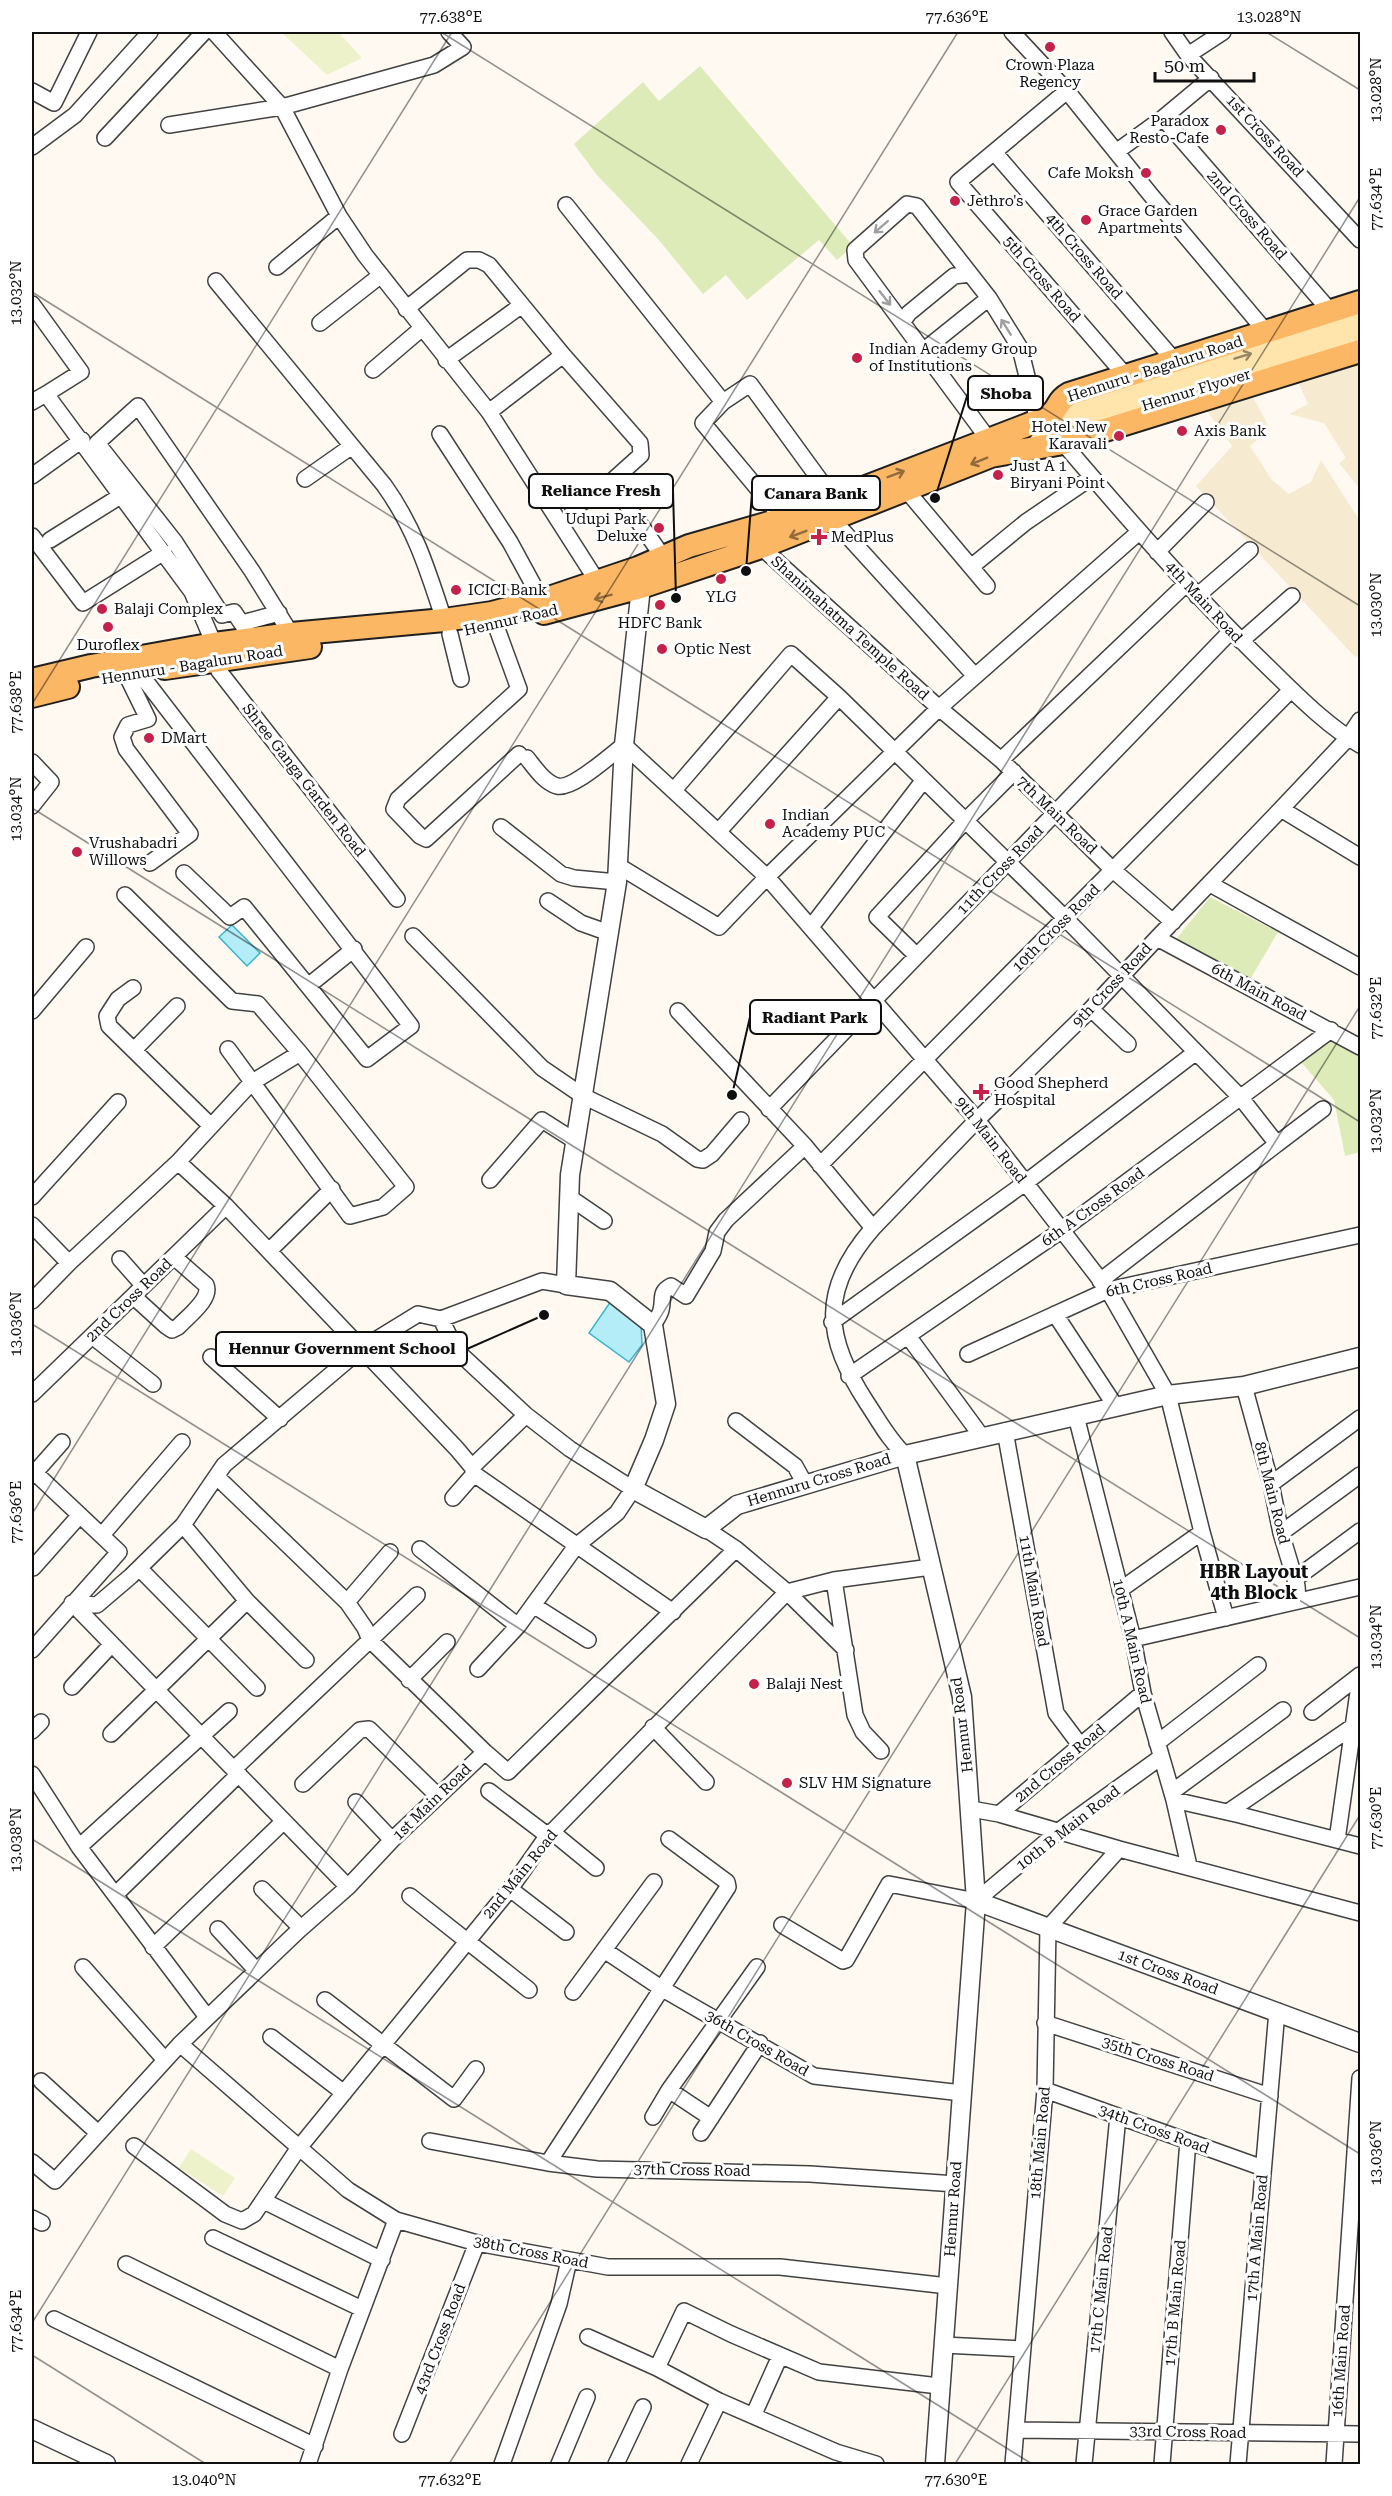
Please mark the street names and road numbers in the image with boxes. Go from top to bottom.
street label: 1st Cross Road [1222,91,1308,181]
street label: 2nd Cross Road [1203,167,1291,264]
street label: 4th Cross Road [1042,209,1127,303]
street label: 5th Cross Road [1000,232,1085,326]
street label: Hennuru - Bagaluru Road [1065,332,1245,406]
street label: Hennur Flyover [1139,365,1253,415]
street label: Shanimahatma Temple Road [767,552,933,704]
street label: 4th Main Road [1162,558,1247,647]
street label: Hennur Road [462,600,560,640]
street label: Hennuru - Bagaluru Road [100,642,284,688]
street label: Shree Ganga Garden Road [239,700,370,861]
street label: 7th Main Road [1013,772,1101,858]
street label: 11th Cross Road [953,821,1047,918]
street label: 10th Cross Road [1008,880,1104,976]
street label: 9th Cross Road [1068,939,1156,1031]
street label: 6th Main Road [1208,959,1310,1025]
street label: 9th Main Road [952,1093,1031,1187]
street label: 6th A Cross Road [1038,1163,1148,1250]
street label: 2nd Cross Road [82,1254,176,1346]
street label: 6th Cross Road [1104,1259,1214,1301]
street label: 8th Main Road [1251,1440,1294,1546]
street label: Hennuru Cross Road [745,1449,893,1510]
street label: 11th Main Road [1015,1534,1053,1649]
street label: 10th A Main Road [1109,1577,1155,1706]
street label: Hennur Road [947,1676,977,1774]
street label: 2nd Cross Road [1011,1720,1109,1806]
street label: 1st Main Road [389,1760,475,1844]
street label: 10th B Main Road [1012,1782,1124,1874]
street label: 2nd Main Road [479,1826,561,1922]
street label: 1st Cross Road [1115,1945,1221,1999]
street label: 36th Cross Road [702,2006,812,2080]
street label: 35th Cross Road [1100,2032,1217,2086]
street label: 18th Main Road [1026,2085,1054,2200]
street label: 34th Cross Road [1096,2101,1212,2158]
street label: 37th Cross Road [633,2160,751,2180]
street label: Hennur Road [941,2160,965,2257]
street label: 17th A Main Road [1242,2173,1272,2302]
street label: 17th C Main Road [1085,2225,1117,2355]
street label: 38th Cross Road [472,2232,590,2272]
street label: 17th B Main Road [1160,2239,1190,2367]
street label: 43rd Cross Road [411,2281,470,2397]
street label: 16th Main Road [1328,2304,1354,2418]
street label: 33rd Cross Road [1129,2422,1247,2442]

